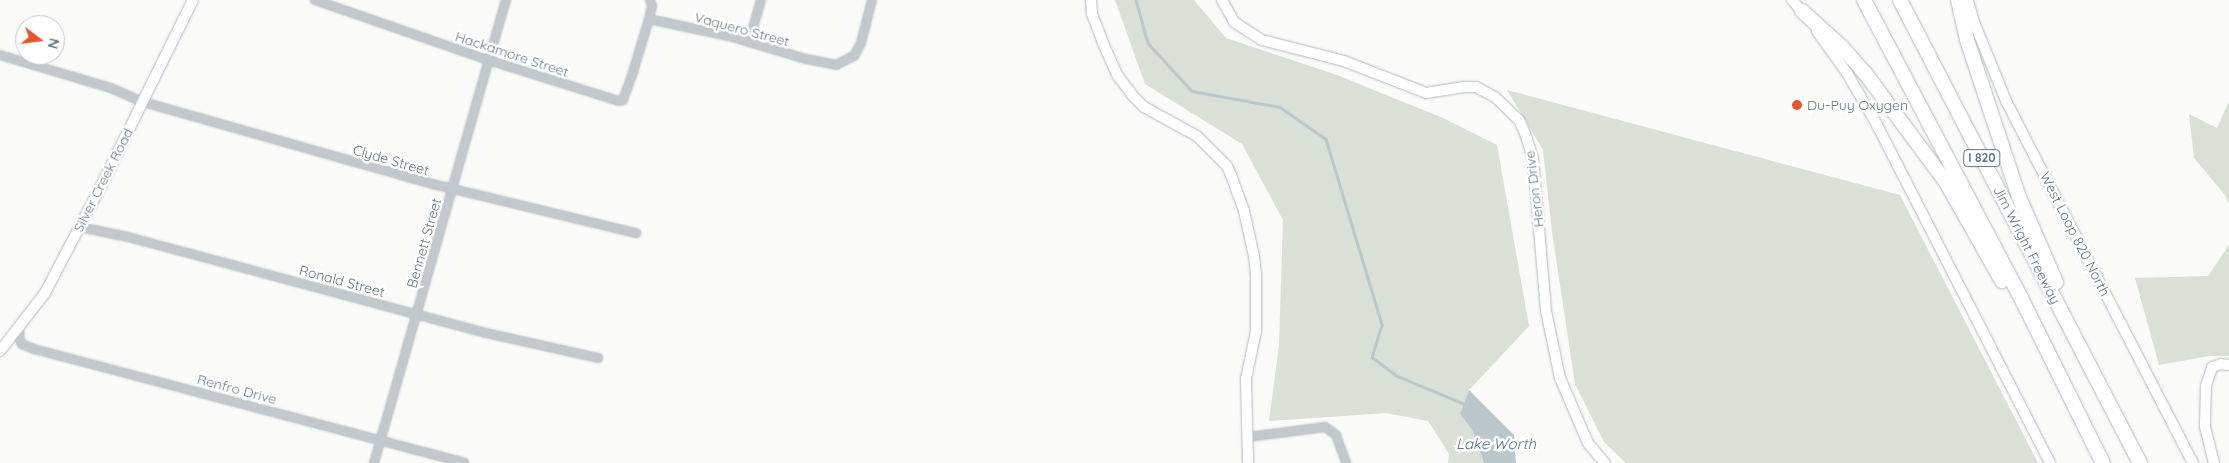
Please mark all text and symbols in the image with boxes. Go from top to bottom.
street label: Vaquero Street [693,8,791,50]
north arrow [15,15,65,65]
street label: Hackamore Street [453,28,571,80]
text: N [43,36,64,51]
place label: Du-Puy Oxygen [1807,97,1908,113]
marker: Du-Puy Oxygen [1791,99,1803,111]
street label: Silver Creek Road [70,125,136,235]
street label: Clyde Street [351,141,431,179]
road number: I 820 [1963,148,2001,168]
street label: Heron Drive [1521,150,1547,228]
street label: West Loop 820 North [2036,169,2114,299]
street label: Jim Wright Freeway [1990,183,2064,307]
street label: Bennett Street [403,196,445,290]
street label: Ronald Street [297,261,387,301]
street label: Renfro Drive [196,370,278,408]
water label: Lake Worth [1456,435,1536,453]

